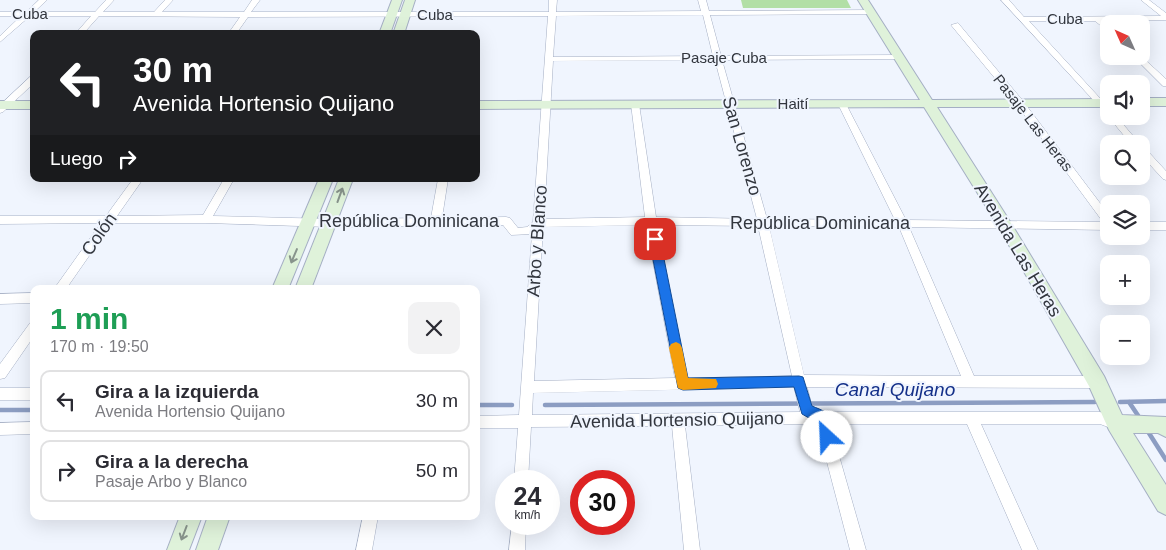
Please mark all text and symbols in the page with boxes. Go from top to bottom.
street label: Cuba [12,5,49,22]
street label: Cuba [417,6,454,23]
street label: Cuba [1047,10,1084,27]
north arrow [1100,15,1150,65]
map controls [1100,15,1150,365]
street label: Pasaje Cuba [681,49,768,66]
icon: left [50,50,115,115]
text: 30 m [133,50,213,89]
street label: Pasaje Las Heras [990,71,1077,175]
button: sound [1100,75,1150,125]
text: Avenida Hortensio Quijano [133,91,394,116]
street label: San Lorenzo [718,94,766,198]
street label: Haití [778,95,809,112]
button: search [1100,135,1150,185]
icon: right [113,145,141,173]
text: Luego [50,148,103,169]
street label: Avenida Las Heras [970,180,1066,320]
street label: Arbo y Blanco [523,184,551,298]
one-way arrow [336,187,345,203]
button: layers [1100,195,1150,245]
street label: Colón [77,209,121,259]
street label: República Dominicana [319,211,500,231]
street label: República Dominicana [730,213,911,233]
pin [634,218,676,260]
icon: arrive [641,225,669,253]
one-way arrow [289,248,299,263]
button: + [1100,255,1150,305]
text: 1 min [50,302,128,335]
button: close [408,302,460,354]
button: − [1100,315,1150,365]
text: 170 m · 19:50 [50,338,149,355]
water label: Canal Quijano [835,379,955,400]
text: Gira a la izquierda [95,381,259,402]
icon: left [52,387,80,415]
text: 30 m [416,390,458,411]
text: Avenida Hortensio Quijano [95,403,285,420]
street label: Avenida Hortensio Quijano [570,408,784,432]
position arrow [800,410,852,462]
text: Gira a la derecha [95,451,248,472]
icon: right [52,457,80,485]
text: 50 m [416,460,458,481]
speed limit sign: 30 [570,470,635,535]
text: Pasaje Arbo y Blanco [95,473,247,490]
text: 24 [514,482,541,510]
text: km/h [514,508,541,522]
one-way arrow [179,525,188,540]

